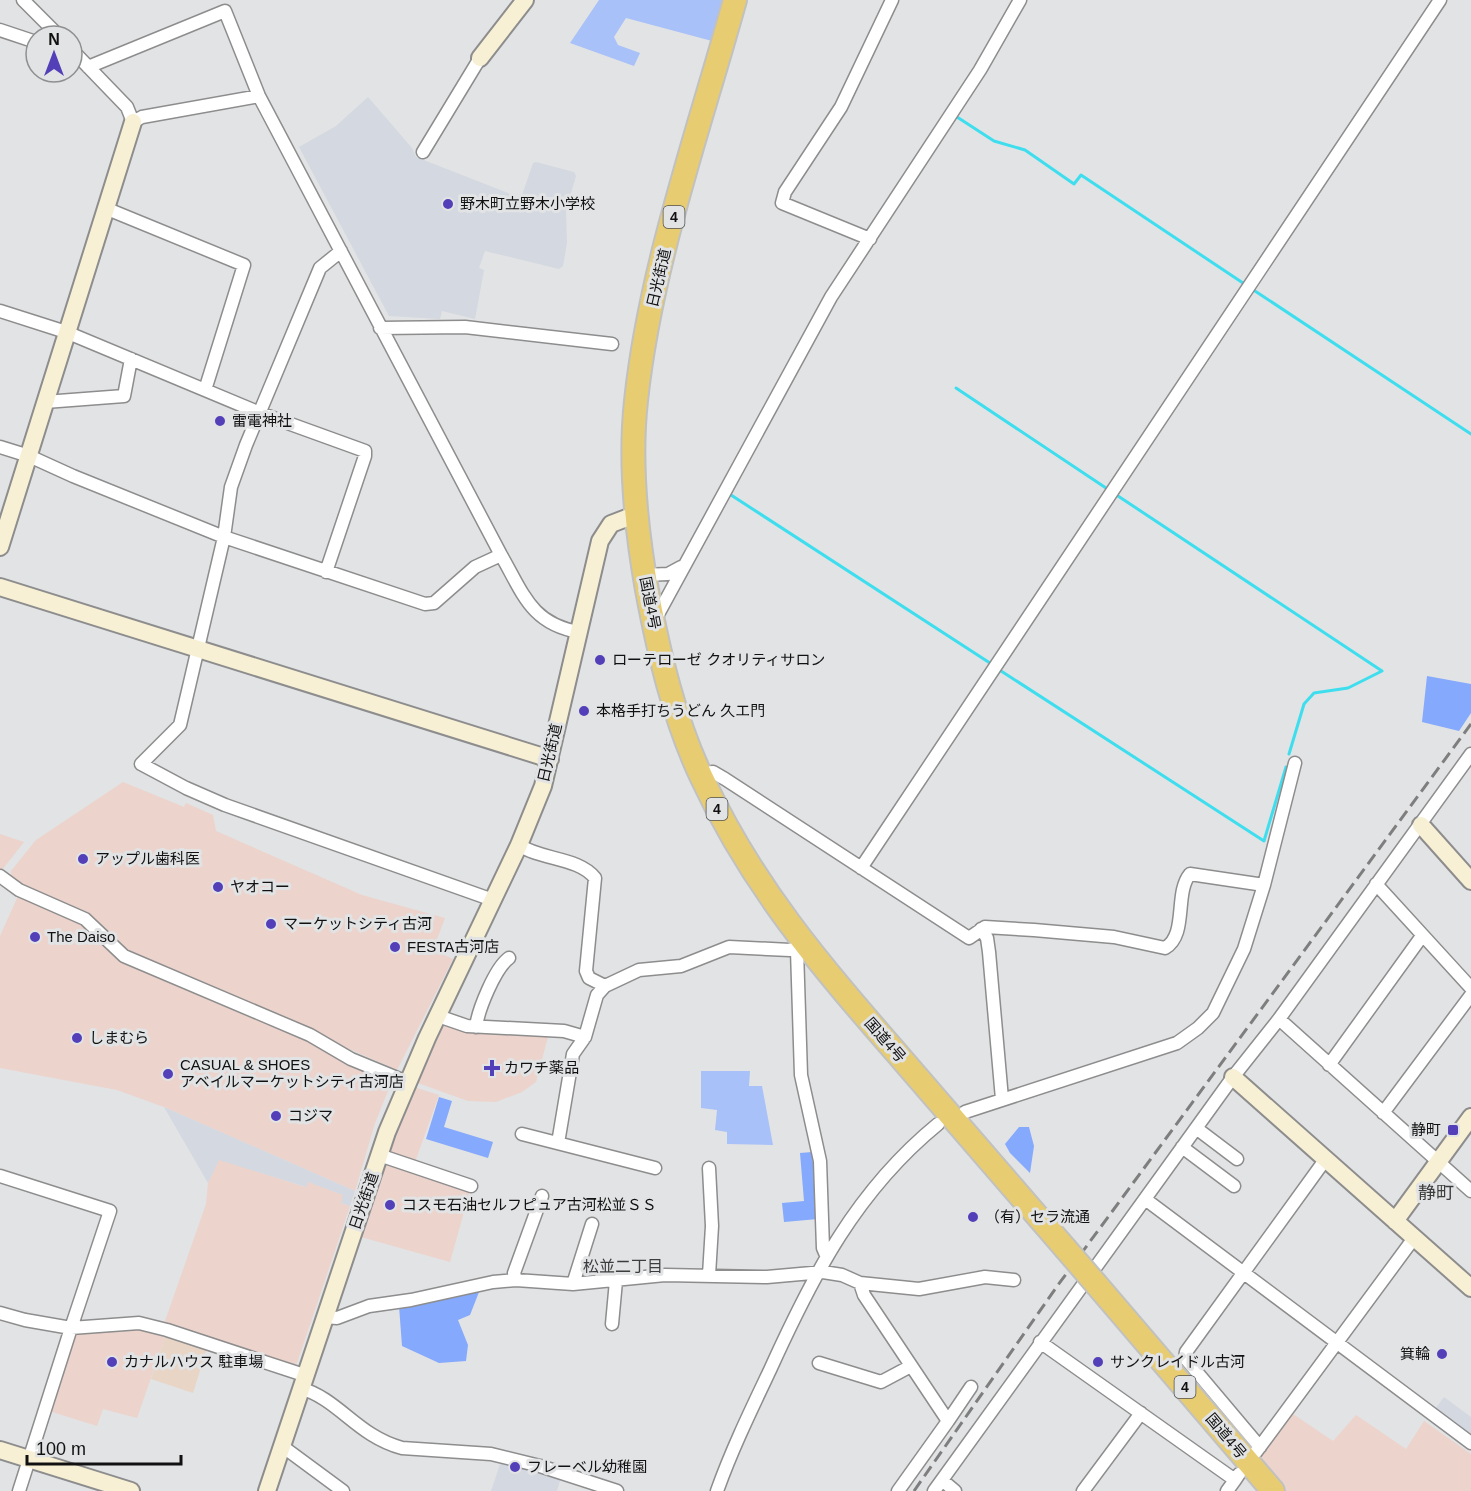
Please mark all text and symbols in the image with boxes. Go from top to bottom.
north arrow [24,24,84,84]
text: N [48,31,60,48]
place label: 野木町立野木小学校 [460,195,595,212]
marker: 野木町立野木小学校 [441,197,455,211]
road number: 4 [664,206,684,228]
street label: 日光街道 [643,247,674,309]
place label: 雷電神社 [232,412,292,429]
marker: 雷電神社 [213,414,227,428]
street label: 国道4号 [637,575,664,631]
place label: ローテローゼ クオリティサロン [612,651,825,668]
marker: ローテローゼ クオリティサロン [593,653,607,667]
place label: 本格手打ちうどん 久エ門 [596,702,765,719]
marker: 本格手打ちうどん 久エ門 [577,704,591,718]
street label: 日光街道 [534,722,565,784]
road number: 4 [706,798,728,820]
place label: アップル歯科医 [95,850,200,867]
marker: アップル歯科医 [76,852,90,866]
place label: ヤオコー [230,878,290,895]
marker: ヤオコー [211,880,225,894]
place label: マーケットシティ古河 [283,915,432,932]
marker: マーケットシティ古河 [264,917,278,931]
place label: The Daiso [47,928,115,945]
marker: The Daiso [28,930,42,944]
place label: FESTA古河店 [407,938,499,955]
marker: FESTA古河店 [388,940,402,954]
street label: 国道4号 [861,1014,909,1065]
place label: しまむら [89,1029,149,1046]
marker: しまむら [70,1031,84,1045]
place label: CASUAL & SHOES アベイルマーケットシティ古河店 [180,1056,404,1090]
place label: カワチ薬品 [504,1059,579,1076]
marker: カワチ薬品 [485,1061,499,1075]
marker: CASUAL & SHOES アベイルマーケットシティ古河店 [161,1067,175,1081]
place label: コジマ [288,1107,333,1124]
marker: コジマ [269,1109,283,1123]
place label: 静町 [1411,1121,1441,1138]
marker: 静町 [1446,1123,1460,1137]
street label: 日光街道 [346,1170,381,1232]
district label: 静町 [1418,1183,1454,1203]
place label: コスモ石油セルフピュア古河松並ＳＳ [402,1196,657,1213]
marker: コスモ石油セルフピュア古河松並ＳＳ [383,1198,397,1212]
place label: （有）セラ流通 [985,1208,1090,1225]
marker: （有）セラ流通 [966,1210,980,1224]
district label: 松並二丁目 [583,1258,663,1275]
place label: 箕輪 [1400,1345,1430,1362]
marker: 箕輪 [1435,1347,1449,1361]
place label: カナルハウス 駐車場 [124,1353,263,1370]
place label: サンクレイドル古河 [1110,1353,1245,1370]
marker: カナルハウス 駐車場 [105,1355,119,1369]
marker: サンクレイドル古河 [1091,1355,1105,1369]
road number: 4 [1174,1376,1196,1398]
street label: 国道4号 [1203,1410,1250,1462]
scale bar [27,1428,182,1466]
text: 100 m [36,1439,86,1459]
place label: フレーベル幼稚園 [527,1458,647,1475]
marker: フレーベル幼稚園 [508,1460,522,1474]

